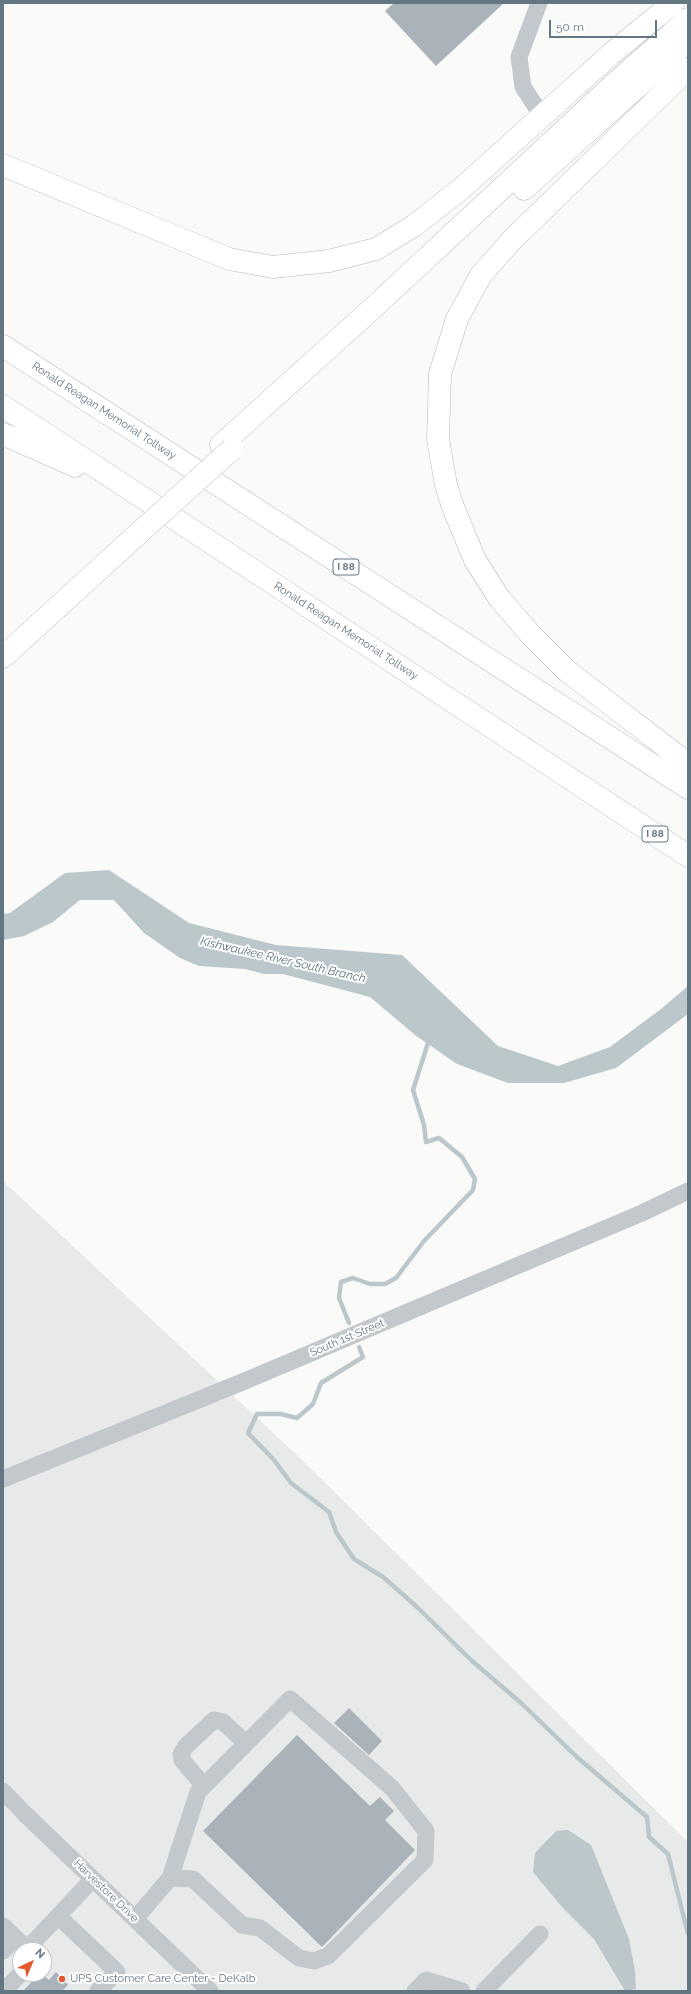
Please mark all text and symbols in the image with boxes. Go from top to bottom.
scale bar [551,12,659,38]
text: 50 m [556,20,584,34]
street label: Ronald Reagan Memorial Tollway [29,359,179,463]
road number: I 88 [333,559,359,575]
street label: Ronald Reagan Memorial Tollway [271,579,421,683]
road number: I 88 [642,826,668,842]
water label: Kishwaukee River South Branch [199,934,367,986]
street label: South 1st Street [308,1316,386,1360]
street label: Harvestore Drive [71,1857,141,1925]
north arrow [12,1942,52,1982]
text: N [32,1946,48,1961]
place label: UPS Customer Care Center - DeKalb [70,1972,256,1986]
marker: UPS Customer Care Center - DeKalb [57,1974,67,1984]

